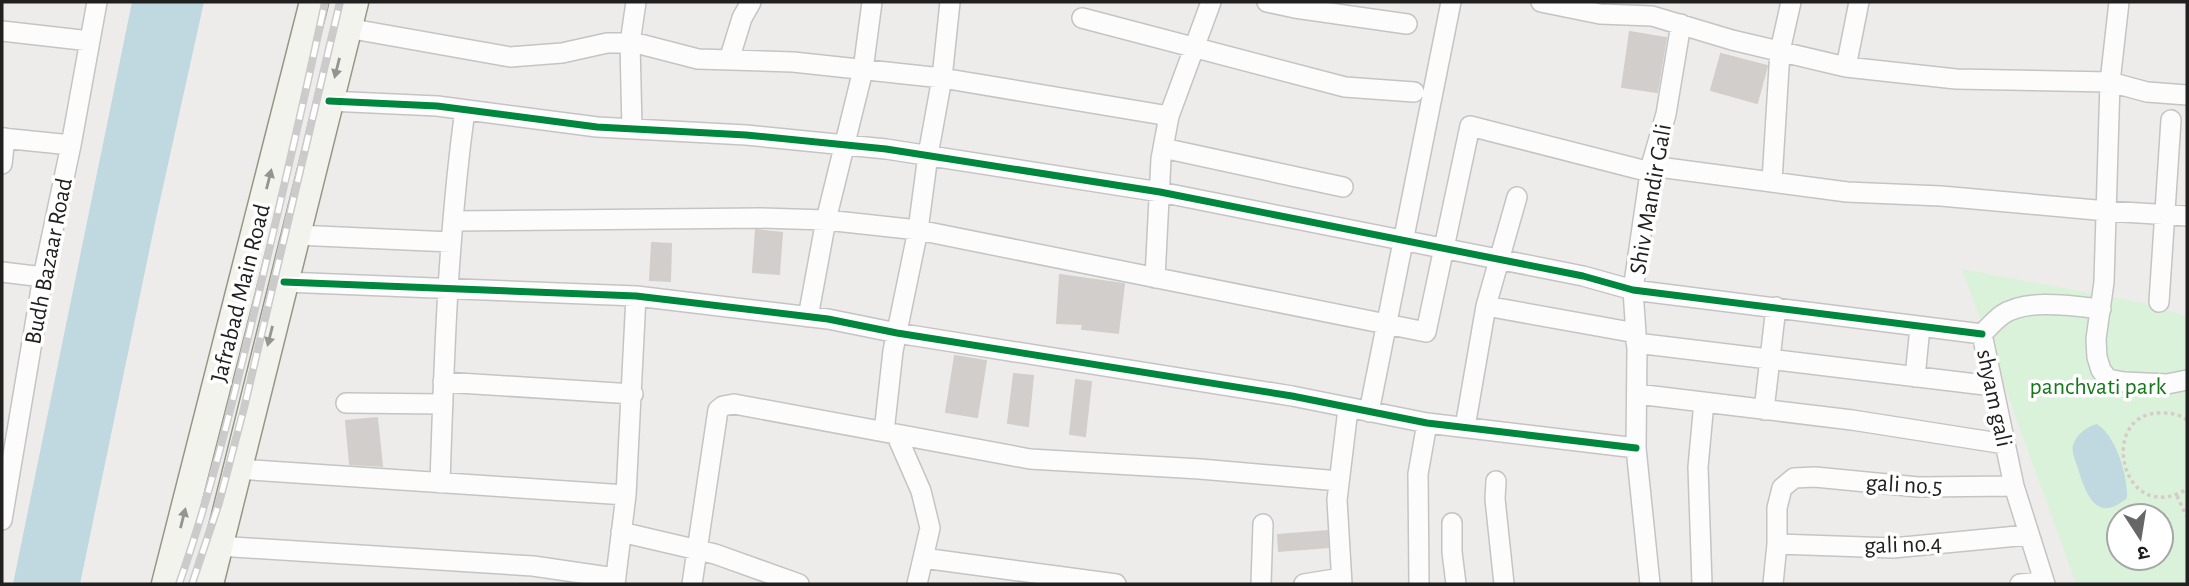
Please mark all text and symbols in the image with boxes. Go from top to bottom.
one-way arrow [331,57,342,79]
street label: Shiv Mandir Gali [1626,122,1676,276]
one-way arrow [264,168,275,190]
street label: Budh Bazaar Road [21,176,77,347]
street label: Jafrabad Main Road [207,201,275,385]
one-way arrow [264,325,275,347]
street label: shyam gali [1972,347,2016,449]
park label: panchvati park [2030,375,2166,399]
street label: gali no.5 [1865,471,1943,499]
north arrow [2105,502,2175,572]
one-way arrow [178,507,189,529]
street label: gali no.4 [1864,532,1943,558]
text: उ [2135,542,2151,563]

